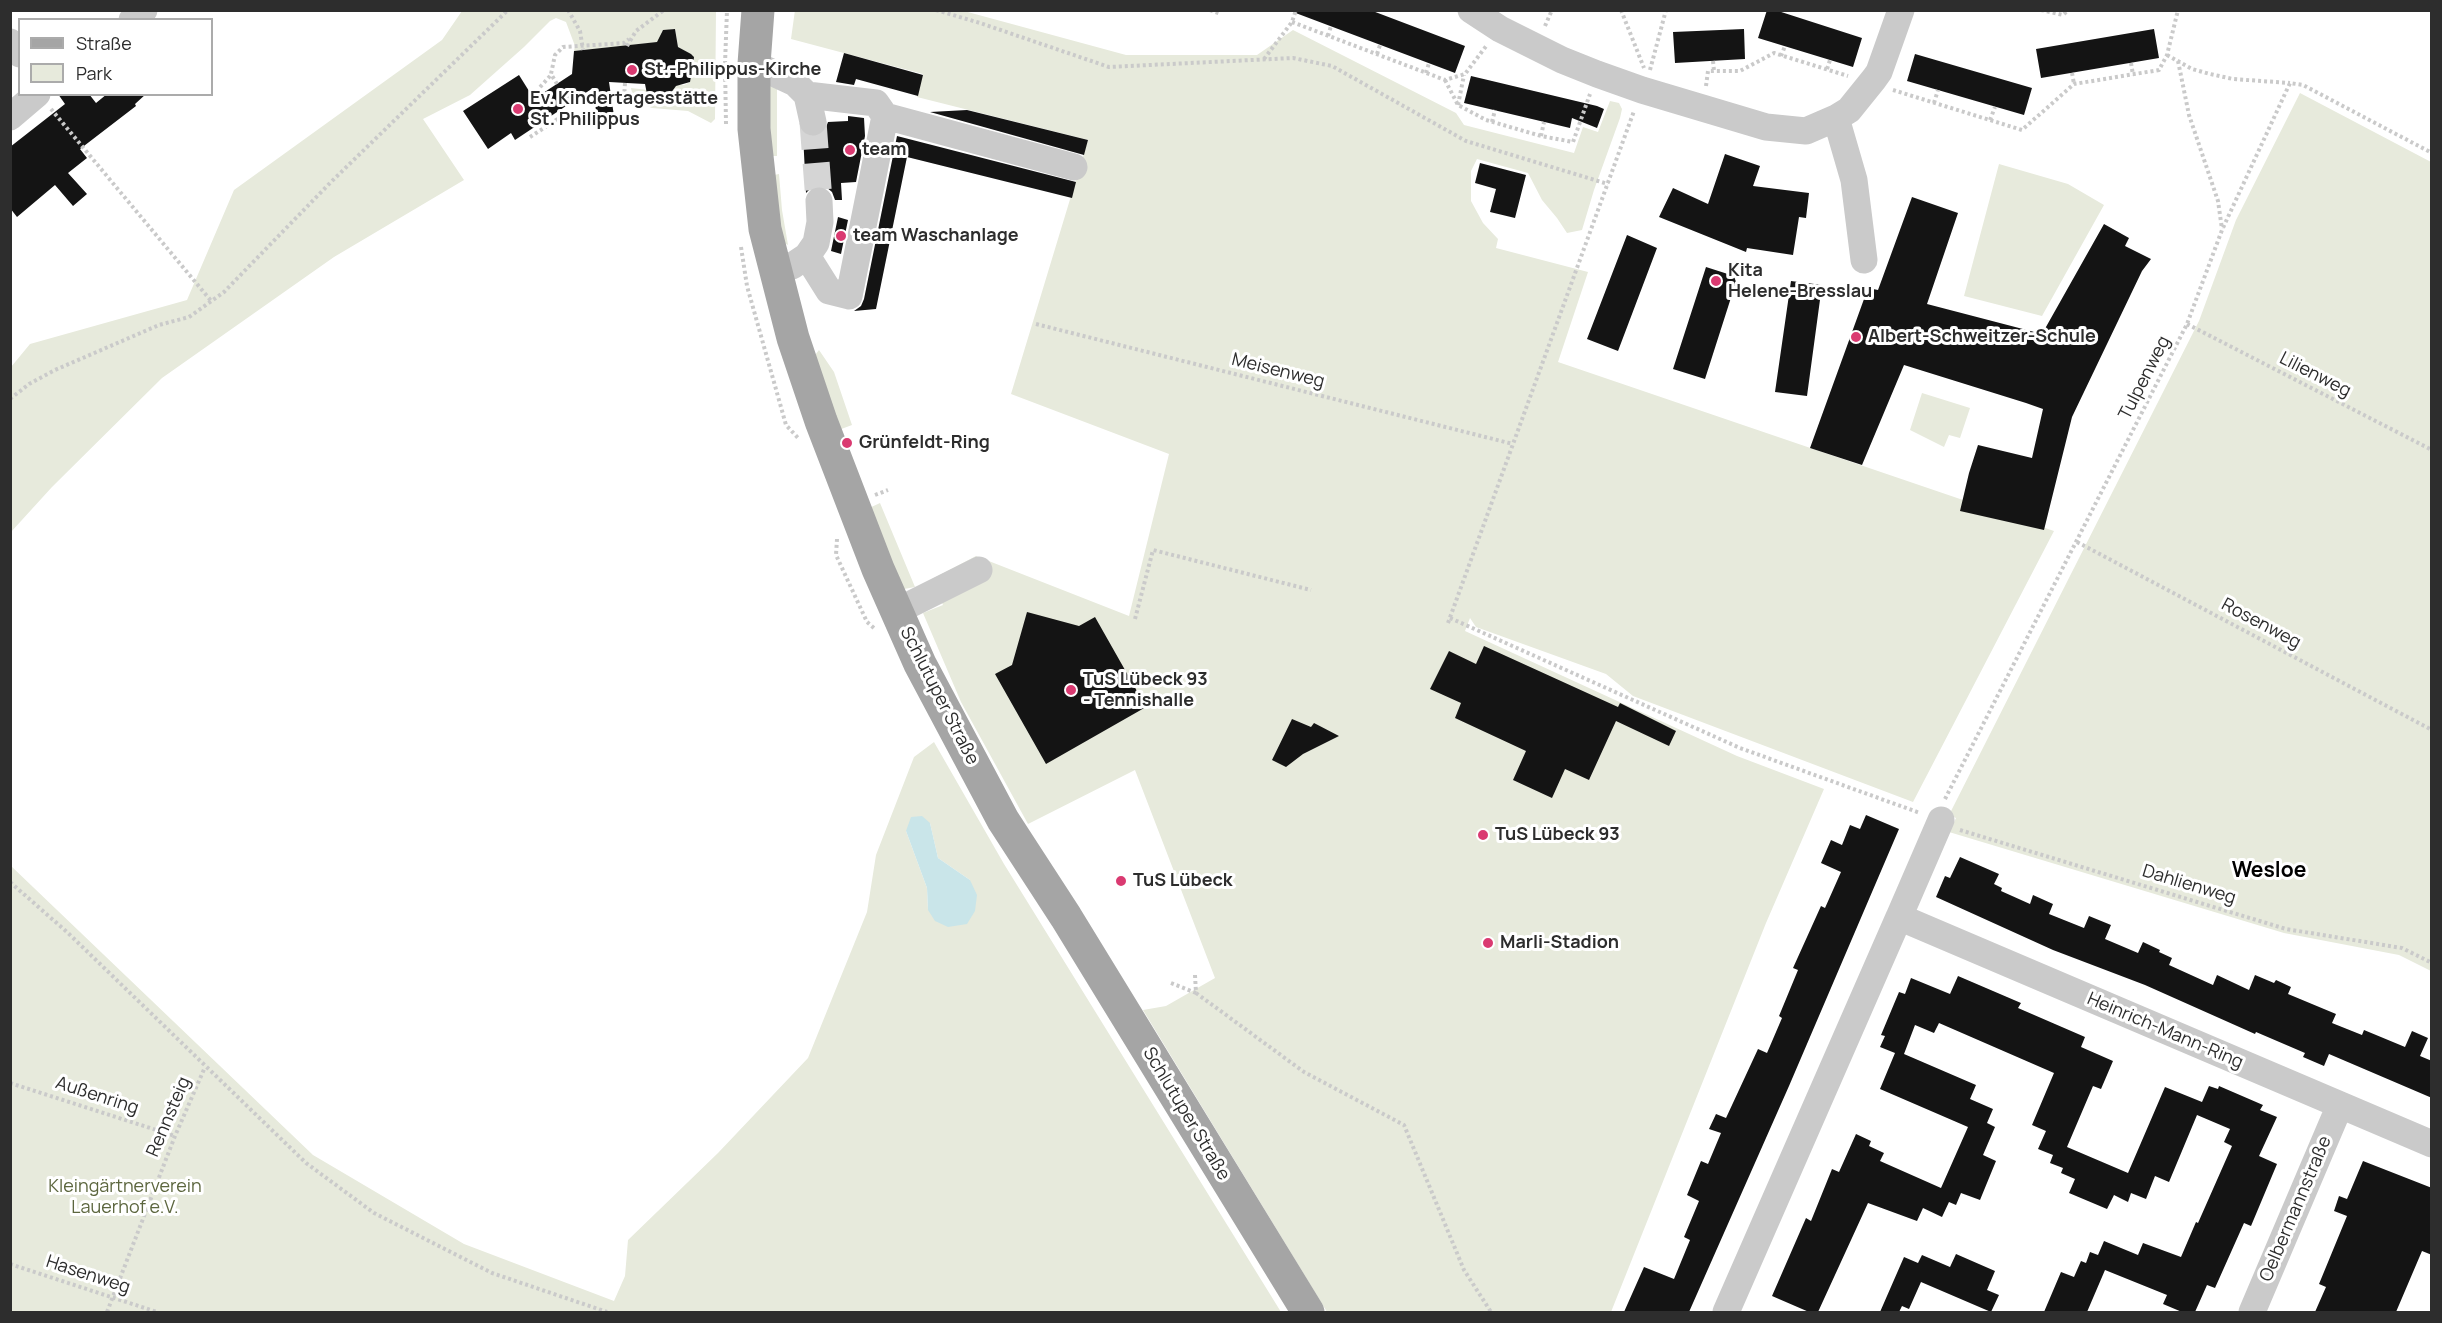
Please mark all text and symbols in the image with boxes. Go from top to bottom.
legend [18,18,213,96]
text: Straße [76,31,132,55]
place label: St.-Philippus-Kirche [644,59,821,81]
text: Park [76,61,112,85]
marker: St.-Philippus-Kirche [625,63,639,77]
place label: Ev. Kindertagesstätte St. Philippus [530,88,718,130]
marker: Ev. Kindertagesstätte St. Philippus [511,102,525,116]
place label: team [862,139,907,161]
marker: team [843,143,857,157]
place label: team Waschanlage [853,225,1019,247]
marker: team Waschanlage [834,229,848,243]
place label: Kita Helene-Bresslau [1728,260,1872,302]
marker: Kita Helene-Bresslau [1709,274,1723,288]
place label: Albert-Schweitzer-Schule [1868,326,2096,348]
marker: Albert-Schweitzer-Schule [1849,330,1863,344]
street label: Tulpenweg [2115,333,2175,423]
street label: Lilienweg [2276,348,2354,402]
street label: Meisenweg [1229,349,1327,393]
place label: Grünfeldt-Ring [859,432,990,454]
marker: Grünfeldt-Ring [840,436,854,450]
street label: Rosenweg [2218,594,2304,654]
street label: Schlutuper Straße [895,624,983,768]
place label: TuS Lübeck 93 - Tennishalle [1083,669,1208,712]
marker: TuS Lübeck 93 - Tennishalle [1064,683,1078,697]
place label: TuS Lübeck 93 [1495,824,1620,846]
marker: TuS Lübeck 93 [1476,828,1490,842]
district label: Wesloe [2232,858,2306,884]
street label: Dahlienweg [2140,861,2238,909]
place label: TuS Lübeck [1133,870,1233,892]
marker: TuS Lübeck [1114,874,1128,888]
place label: Marli-Stadion [1500,932,1619,954]
marker: Marli-Stadion [1481,936,1495,950]
street label: Heinrich-Mann-Ring [2084,988,2246,1074]
street label: Schlutuper Straße [1138,1043,1234,1185]
street label: Außenring [53,1072,141,1120]
street label: Rennsteig [143,1074,195,1160]
street label: Oelbermannstraße [2256,1133,2336,1285]
park label: Kleingärtnerverein Lauerhof e.V. [48,1176,202,1218]
street label: Hasenweg [43,1251,133,1299]

